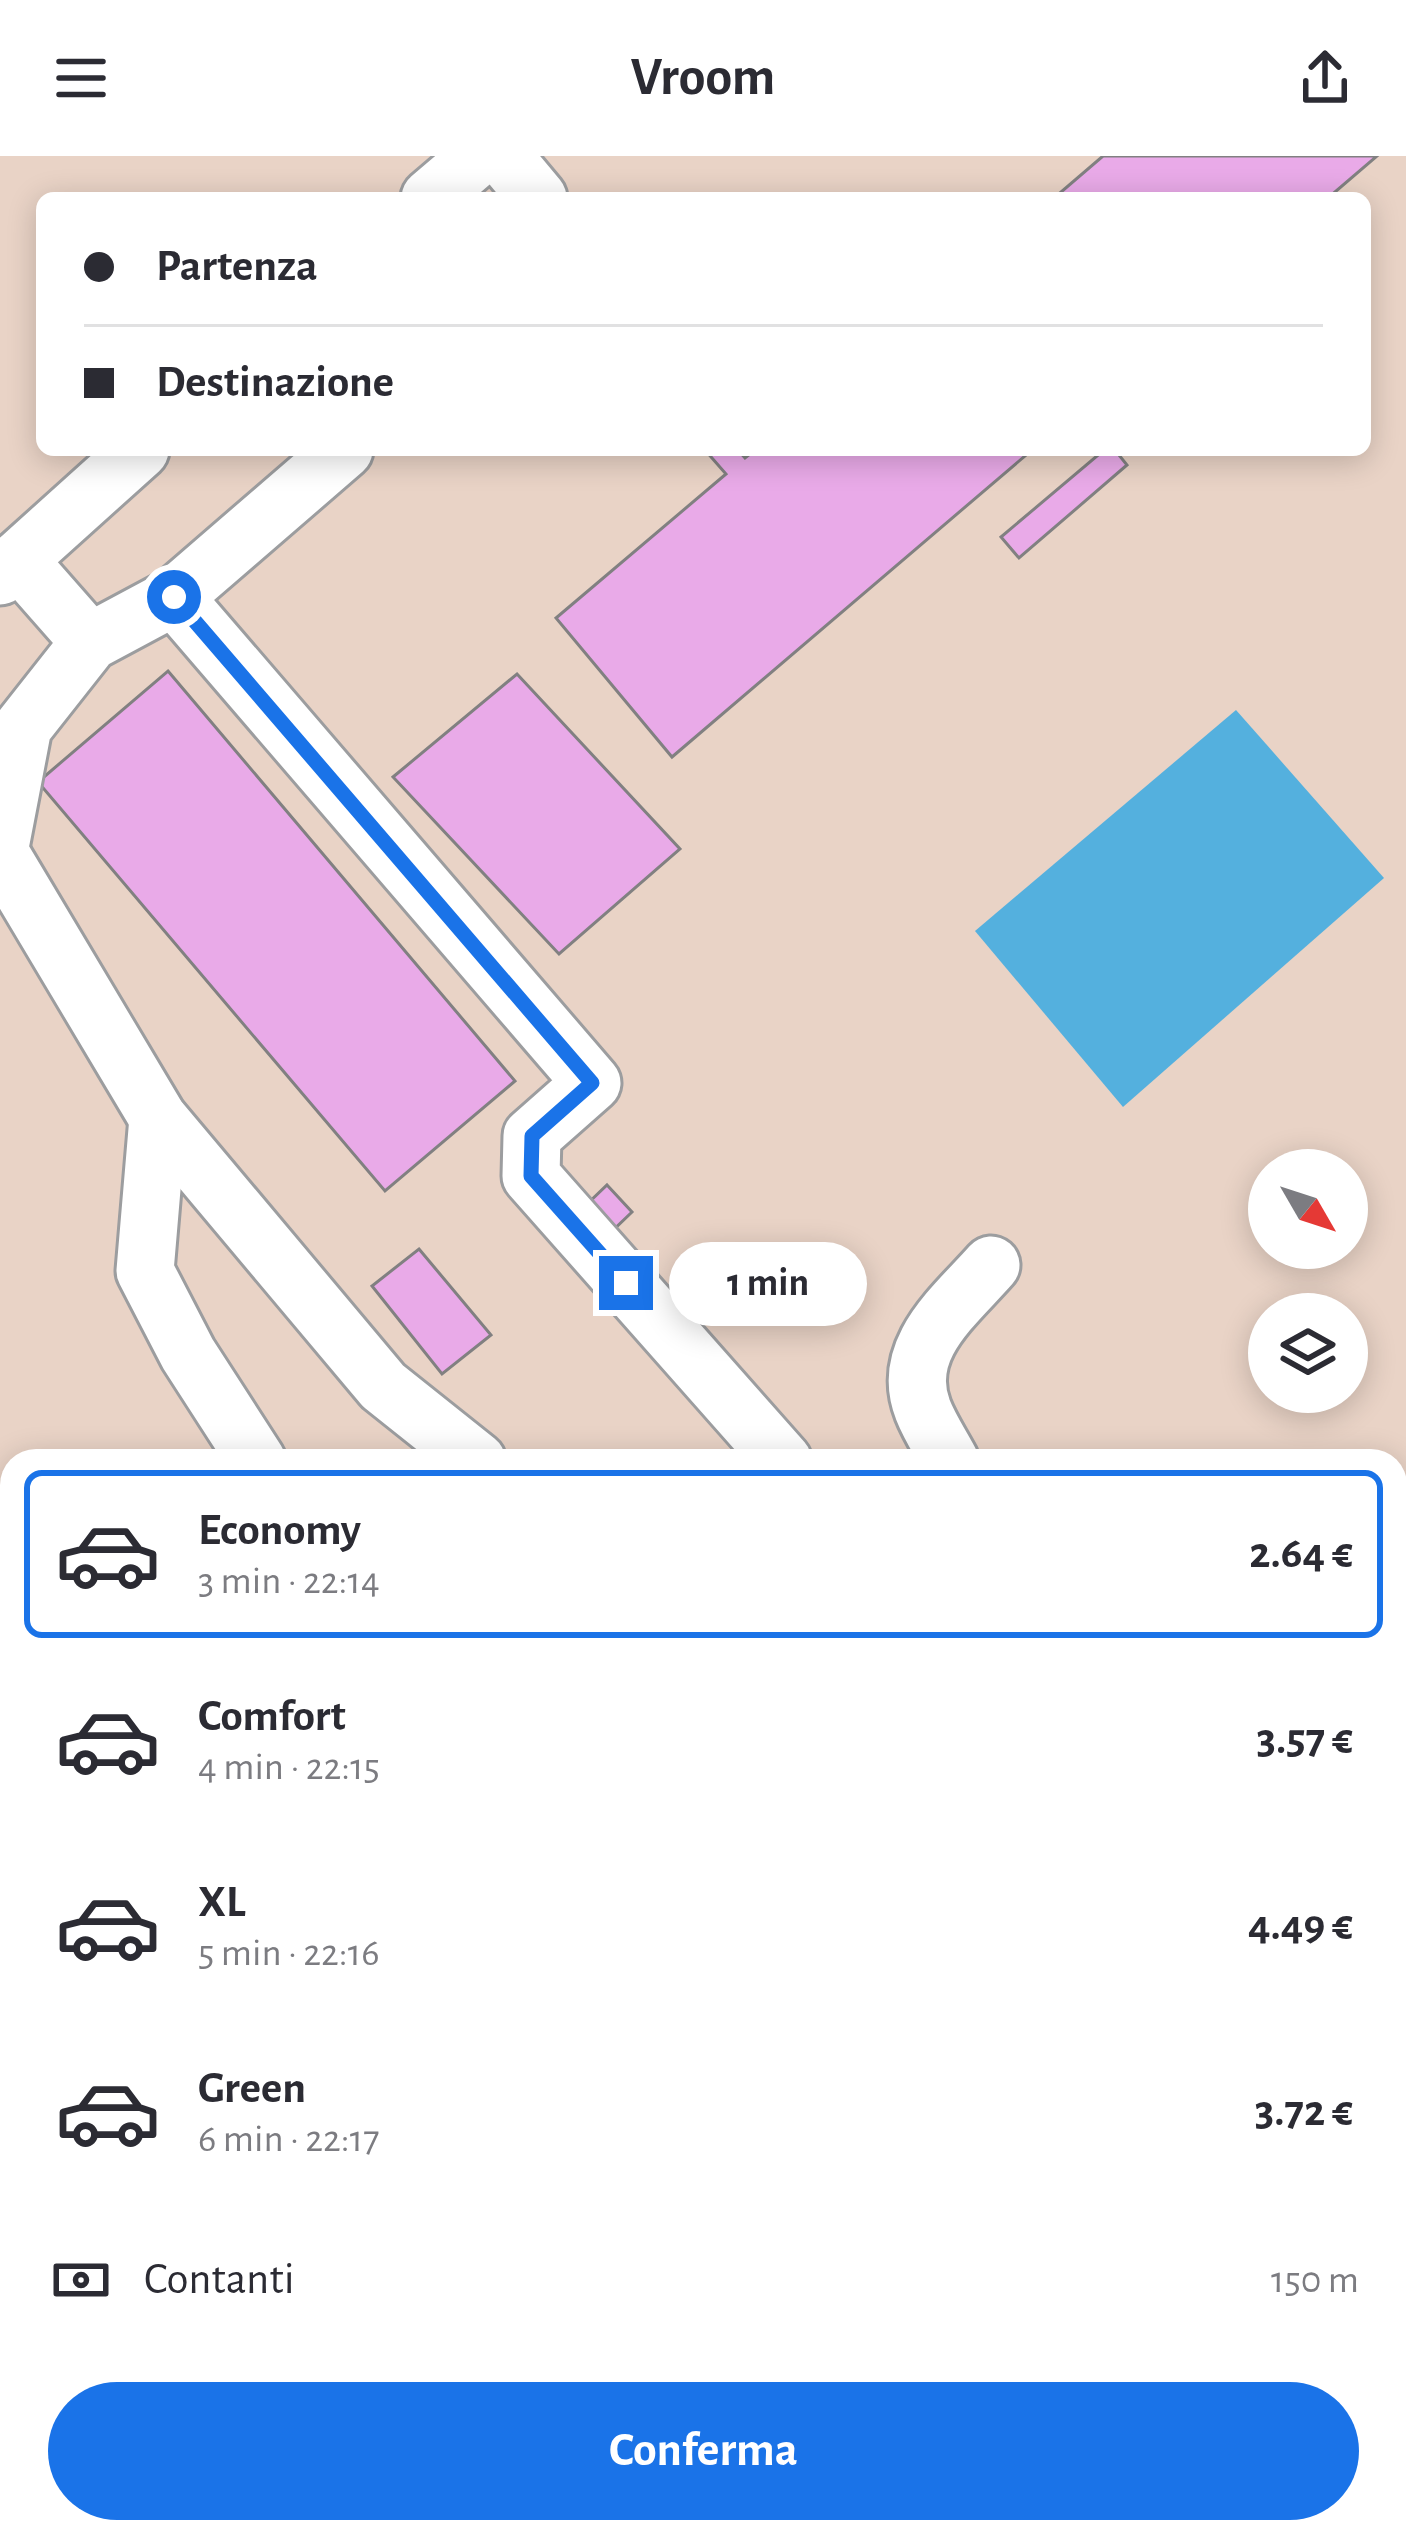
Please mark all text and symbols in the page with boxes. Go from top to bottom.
icon: menu [48,45,114,111]
icon: share [1292,45,1358,111]
text: Vroom [631,51,775,105]
text: Partenza [156,244,318,289]
text: Destinazione [156,360,394,405]
route start [147,570,201,624]
north arrow [1248,1149,1368,1269]
map controls [1248,1149,1368,1413]
callout: 1 min [668,1241,866,1325]
route end [599,1256,653,1310]
text: 1 min [727,1264,809,1303]
button: layers [1248,1293,1368,1413]
icon: car [54,1500,162,1608]
text: Economy [198,1508,361,1553]
text: 2.64 € [1249,1531,1353,1576]
text: 3 min · 22:14 [198,1562,380,1601]
icon: car [54,1686,162,1794]
text: Comfort [198,1694,346,1739]
text: 3.57 € [1257,1717,1353,1762]
text: 4 min · 22:15 [198,1748,380,1787]
icon: car [54,1872,162,1980]
text: XL [198,1880,246,1925]
text: 4.49 € [1248,1903,1353,1948]
text: 5 min · 22:16 [198,1934,379,1973]
icon: car [54,2058,162,2166]
text: Green [198,2066,306,2111]
text: 3.72 € [1255,2089,1353,2134]
text: 6 min · 22:17 [198,2120,379,2159]
icon: cash [48,2247,114,2313]
text: Contanti [144,2257,295,2302]
text: 150 m [1271,2261,1359,2300]
button: Conferma [48,2382,1359,2520]

